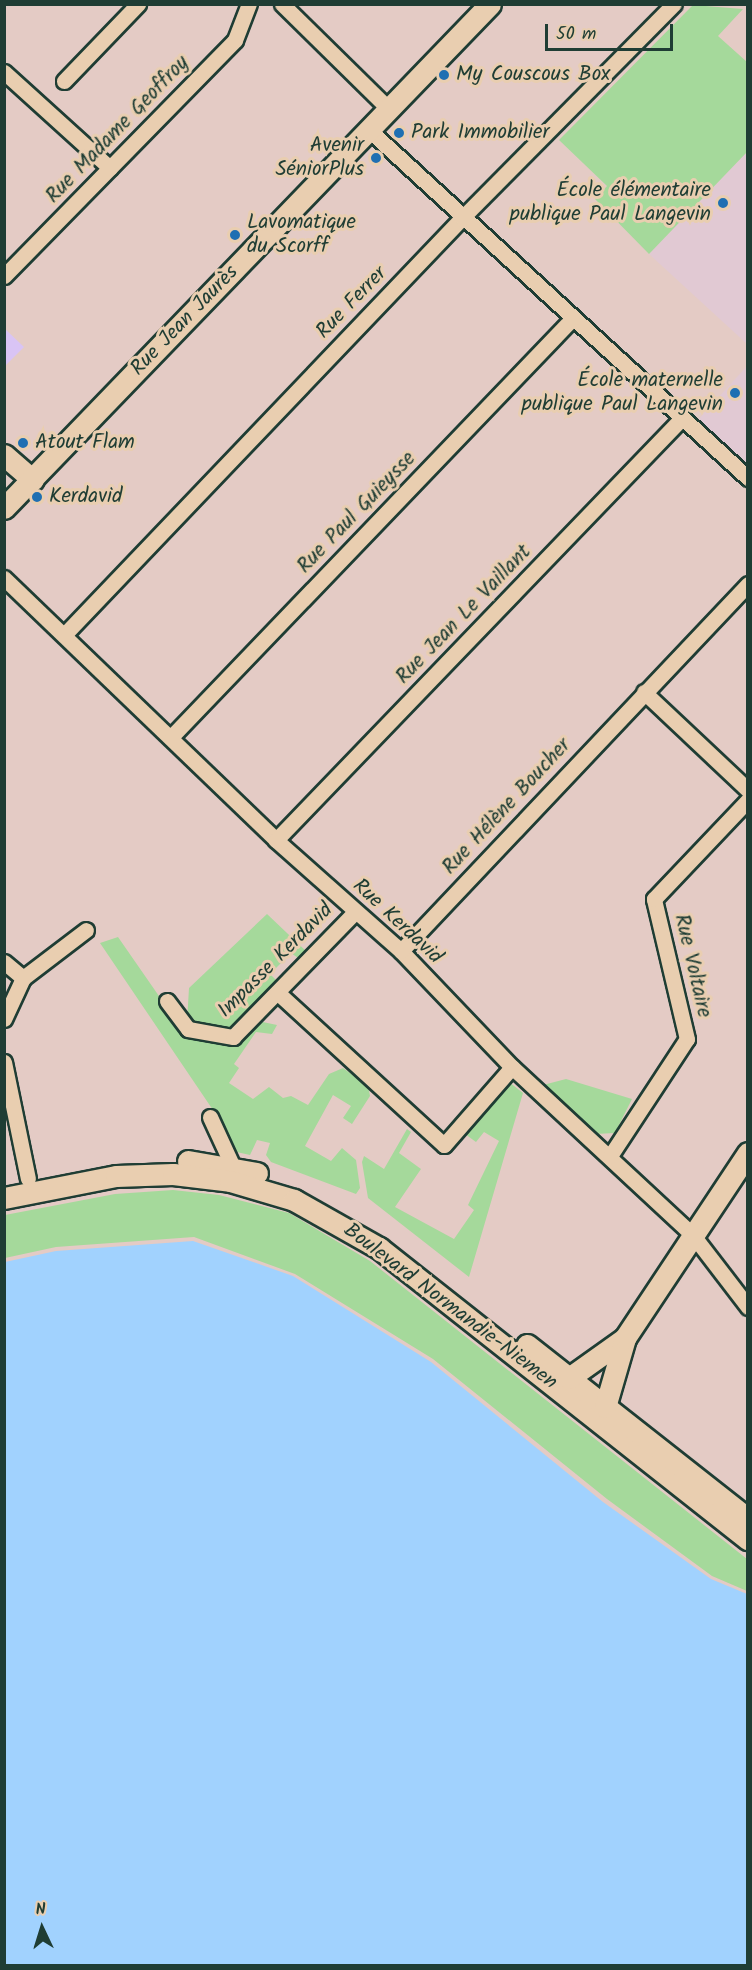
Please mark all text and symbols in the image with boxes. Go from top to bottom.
scale bar [548,12,676,50]
text: 50 m [556,20,596,49]
street label: Rue Madame Geoffroy [41,51,195,209]
place label: My Couscous Box [456,62,610,88]
marker: My Couscous Box [437,68,451,82]
place label: Park Immobilier [411,120,549,146]
marker: Park Immobilier [392,126,406,140]
place label: Avenir SéniorPlus [275,133,364,183]
marker: Avenir SéniorPlus [369,151,383,165]
place label: École élémentaire publique Paul Langevin [510,178,711,228]
marker: École élémentaire publique Paul Langevin [716,196,730,210]
place label: Lavomatique du Scorff [247,210,356,260]
marker: Lavomatique du Scorff [228,228,242,242]
street label: Rue Jean Jaurès [126,261,244,381]
street label: Rue Ferrer [311,262,393,344]
place label: École maternelle publique Paul Langevin [522,368,723,418]
marker: École maternelle publique Paul Langevin [728,386,742,400]
place label: Atout Flam [35,430,135,456]
marker: Atout Flam [16,436,30,450]
street label: Rue Paul Guieysse [292,447,422,579]
place label: Kerdavid [49,484,122,510]
marker: Kerdavid [30,490,44,504]
street label: Rue Jean Le Vaillant [391,540,537,690]
street label: Rue Hélène Boucher [437,734,577,880]
street label: Rue Kerdavid [347,874,447,970]
street label: Impasse Kerdavid [213,898,339,1024]
street label: Rue Voltaire [668,912,716,1020]
street label: Boulevard Normandie-Niemen [338,1218,562,1396]
text: N [35,1897,47,1922]
north arrow [12,1898,72,1958]

